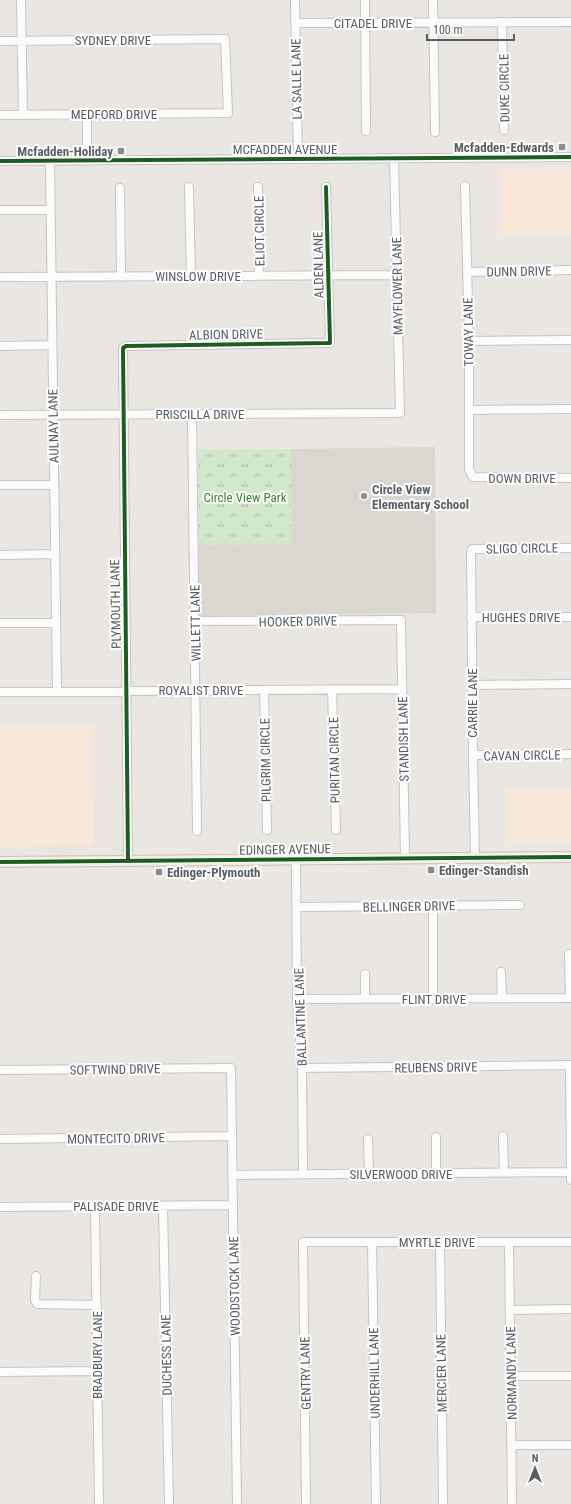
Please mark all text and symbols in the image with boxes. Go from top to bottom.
street label: CITADEL DRIVE [334,16,412,31]
scale bar [427,16,514,42]
text: 100 m [433,23,463,37]
street label: SYDNEY DRIVE [75,33,151,48]
street label: LA SALLE LANE [288,38,305,120]
street label: DUKE CIRCLE [496,53,513,123]
street label: MEDFORD DRIVE [71,107,157,122]
place label: Mcfadden-Edwards [454,140,554,155]
street label: MCFADDEN AVENUE [233,142,337,157]
marker: Mcfadden-Edwards [557,142,567,152]
place label: Mcfadden-Holiday [17,144,113,159]
marker: Mcfadden-Holiday [116,146,126,156]
street label: ELIOT CIRCLE [251,196,268,266]
street label: ALDEN LANE [310,231,327,299]
street label: MAYFLOWER LANE [389,237,406,335]
street label: DUNN DRIVE [486,263,552,280]
street label: WINSLOW DRIVE [155,269,241,284]
street label: TOWAY LANE [460,297,477,367]
street label: ALBION DRIVE [189,326,263,343]
street label: AULNAY LANE [45,389,62,463]
street label: PRISCILLA DRIVE [155,407,245,422]
street label: DOWN DRIVE [488,471,556,486]
place label: Circle View Elementary School [372,482,469,512]
park label: Circle View Park [203,490,287,505]
marker: Circle View Elementary School [359,491,369,501]
street label: SLIGO CIRCLE [486,540,558,557]
street label: PLYMOUTH LANE [107,559,124,649]
street label: WILLETT LANE [187,584,204,662]
street label: HUGHES DRIVE [482,610,560,625]
street label: HOOKER DRIVE [259,613,337,630]
street label: CARRIE LANE [465,668,480,738]
street label: ROYALIST DRIVE [158,683,244,698]
street label: STANDISH LANE [395,696,412,782]
street label: PURITAN CIRCLE [326,716,343,804]
street label: PILGRIM CIRCLE [257,718,274,802]
street label: CAVAN CIRCLE [483,747,561,764]
street label: EDINGER AVENUE [239,841,331,858]
place label: Edinger-Standish [439,863,529,878]
place label: Edinger-Plymouth [167,865,260,880]
marker: Edinger-Standish [426,865,436,875]
marker: Edinger-Plymouth [154,867,164,877]
street label: BELLINGER DRIVE [363,898,455,915]
street label: BALLANTINE LANE [291,968,310,1066]
street label: FLINT DRIVE [402,992,466,1007]
street label: REUBENS DRIVE [394,1059,478,1076]
street label: SOFTWIND DRIVE [70,1061,160,1078]
street label: MONTECITO DRIVE [67,1130,165,1147]
street label: SILVERWOOD DRIVE [350,1167,452,1182]
street label: PALISADE DRIVE [73,1199,159,1214]
street label: MYRTLE DRIVE [399,1235,475,1250]
street label: WOODSTOCK LANE [226,1236,243,1336]
street label: BRADBURY LANE [90,1311,105,1399]
street label: DUCHESS LANE [158,1314,175,1396]
street label: NORMANDY LANE [503,1326,520,1420]
street label: UNDERHILL LANE [366,1327,383,1419]
street label: MERCIER LANE [433,1334,450,1412]
street label: GENTRY LANE [297,1336,314,1410]
north arrow [515,1448,555,1488]
text: N [532,1452,539,1465]

